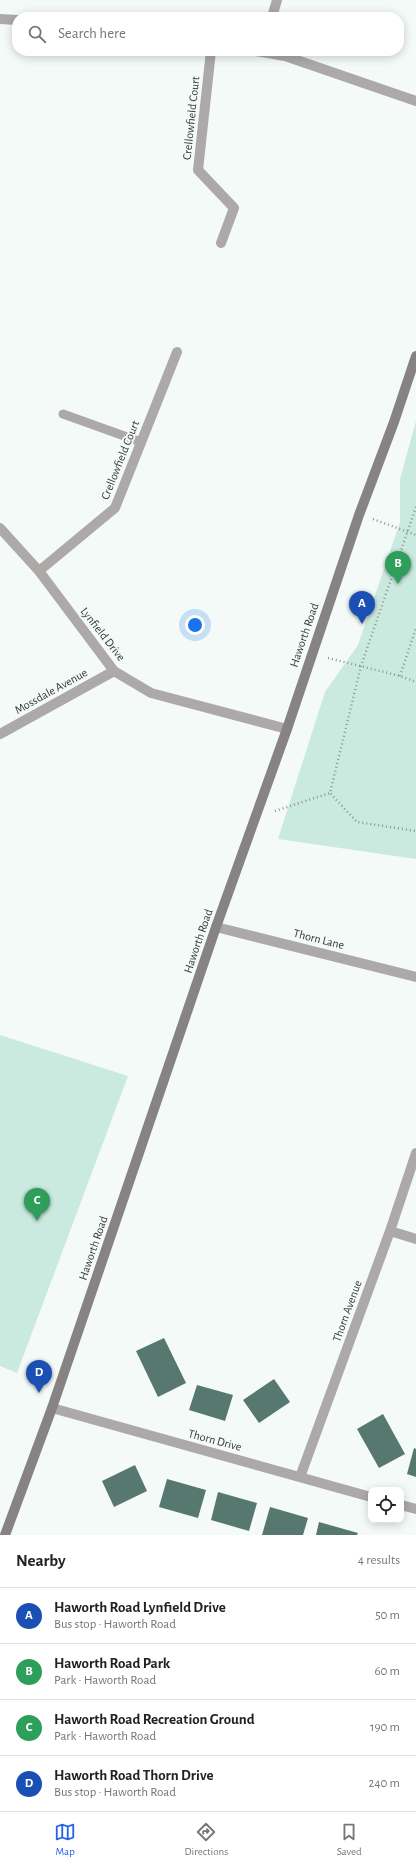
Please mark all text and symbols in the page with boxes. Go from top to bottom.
search box [12,12,404,56]
icon: search [26,23,48,45]
text: Search here [58,26,126,41]
street label: Crellowfield Court [181,75,201,160]
street label: Crellowfield Court [99,419,141,501]
pin: B [385,551,411,584]
pin: A [349,591,375,624]
street label: Haworth Road [287,601,321,669]
street label: Lynfield Drive [78,605,127,664]
your location [185,615,205,635]
street label: Mossdale Avenue [13,666,89,716]
street label: Haworth Road [181,907,215,975]
street label: Thorn Lane [292,927,346,951]
pin: C [24,1188,50,1221]
street label: Haworth Road [76,1214,110,1282]
street label: Thorn Avenue [330,1278,364,1344]
pin: D [26,1360,52,1393]
street label: Thorn Drive [187,1427,243,1453]
map controls [368,1487,404,1523]
button: locate [368,1487,404,1523]
text: Nearby [16,1552,66,1569]
text: 4 results [358,1554,400,1567]
text: Haworth Road Lynfield Drive [54,1600,226,1615]
text: A [25,1609,33,1622]
text: 50 m [375,1609,400,1622]
text: Bus stop · Haworth Road [54,1618,176,1631]
text: Haworth Road Park [54,1656,170,1671]
text: B [25,1665,33,1678]
text: 60 m [374,1665,400,1678]
text: Park · Haworth Road [54,1674,156,1687]
text: Haworth Road Recreation Ground [54,1712,255,1727]
text: C [26,1721,32,1734]
text: 190 m [370,1721,400,1734]
text: Park · Haworth Road [54,1730,156,1743]
text: Haworth Road Thorn Drive [54,1768,213,1783]
text: D [25,1777,33,1790]
text: 240 m [368,1777,400,1790]
text: Bus stop · Haworth Road [54,1786,176,1799]
tab: Map [54,1821,76,1858]
tab: Directions [184,1821,228,1858]
tab: Saved [337,1821,362,1858]

